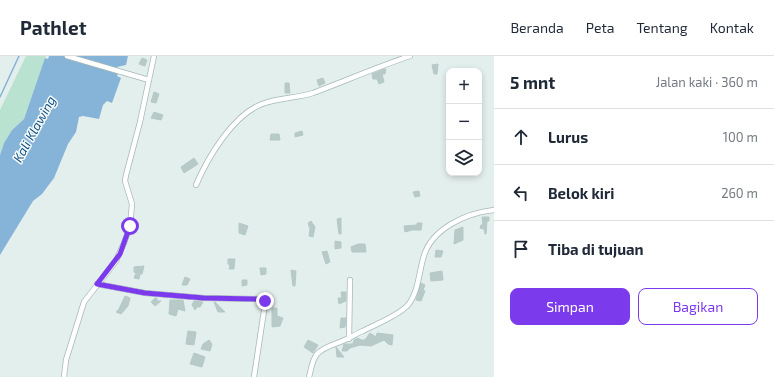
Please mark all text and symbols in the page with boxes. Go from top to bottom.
text: Pathlet [20,16,86,39]
text: Beranda [510,19,564,36]
text: Peta [586,19,614,36]
text: Tentang [636,19,688,36]
text: Kontak [710,19,754,36]
map controls [446,68,482,176]
button: + [446,68,482,104]
text: 5 mnt [510,72,555,92]
text: Jalan kaki · 360 m [656,74,758,90]
water label: Kali Klawing [9,93,59,165]
button: − [446,104,482,140]
icon: ahead [510,126,532,148]
text: Lurus [548,128,588,146]
text: 100 m [723,129,758,145]
button: layers [446,140,482,176]
icon: left [510,182,532,204]
text: Belok kiri [548,184,614,202]
text: 260 m [721,185,758,201]
route start [121,217,139,235]
icon: arrive [510,238,532,260]
text: Tiba di tujuan [548,240,644,258]
button: Simpan [510,288,630,325]
button: Bagikan [638,288,758,325]
route end [256,292,274,310]

